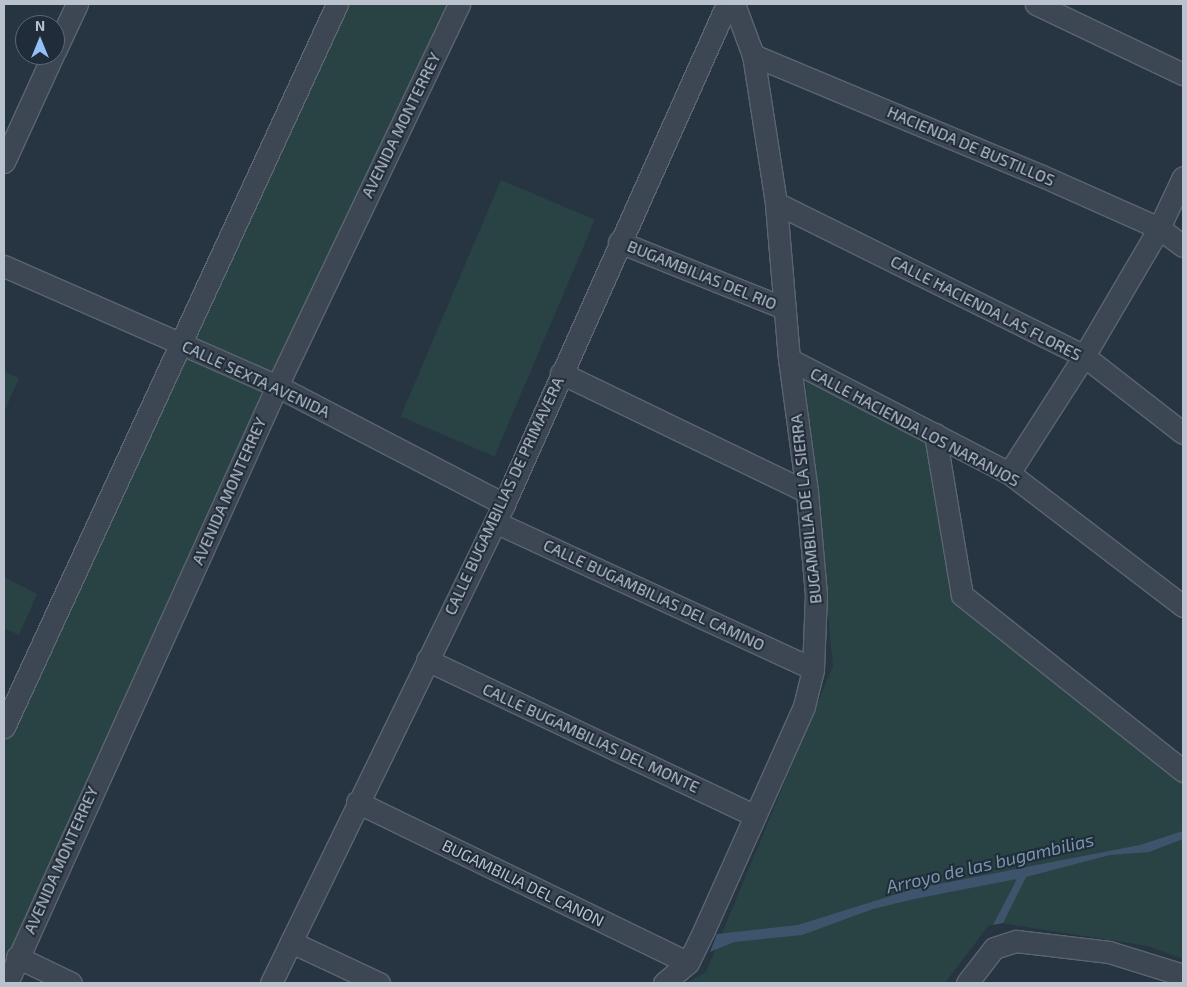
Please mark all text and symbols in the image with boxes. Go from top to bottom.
north arrow [15,15,65,65]
text: N [35,17,45,34]
street label: AVENIDA MONTERREY [357,49,445,201]
street label: HACIENDA DE BUSTILLOS [884,102,1058,190]
street label: BUGAMBILIAS DEL RIO [624,236,780,314]
street label: CALLE HACIENDA LAS FLORES [887,251,1085,365]
street label: CALLE SEXTA AVENIDA [179,336,333,422]
street label: CALLE HACIENDA LOS NARANJOS [807,363,1023,491]
street label: CALLE BUGAMBILIAS DE PRIMAVERA [440,374,568,618]
street label: BUGAMBILIA DE LA SIERRA [786,413,826,605]
street label: AVENIDA MONTERREY [188,414,270,568]
street label: CALLE BUGAMBILIAS DEL CAMINO [540,535,768,655]
street label: CALLE BUGAMBILIAS DEL MONTE [479,679,703,797]
street label: AVENIDA MONTERREY [20,783,102,937]
water label: Arroyo de las bugambilias [884,829,1096,897]
street label: BUGAMBILIA DEL CANON [439,835,607,931]

